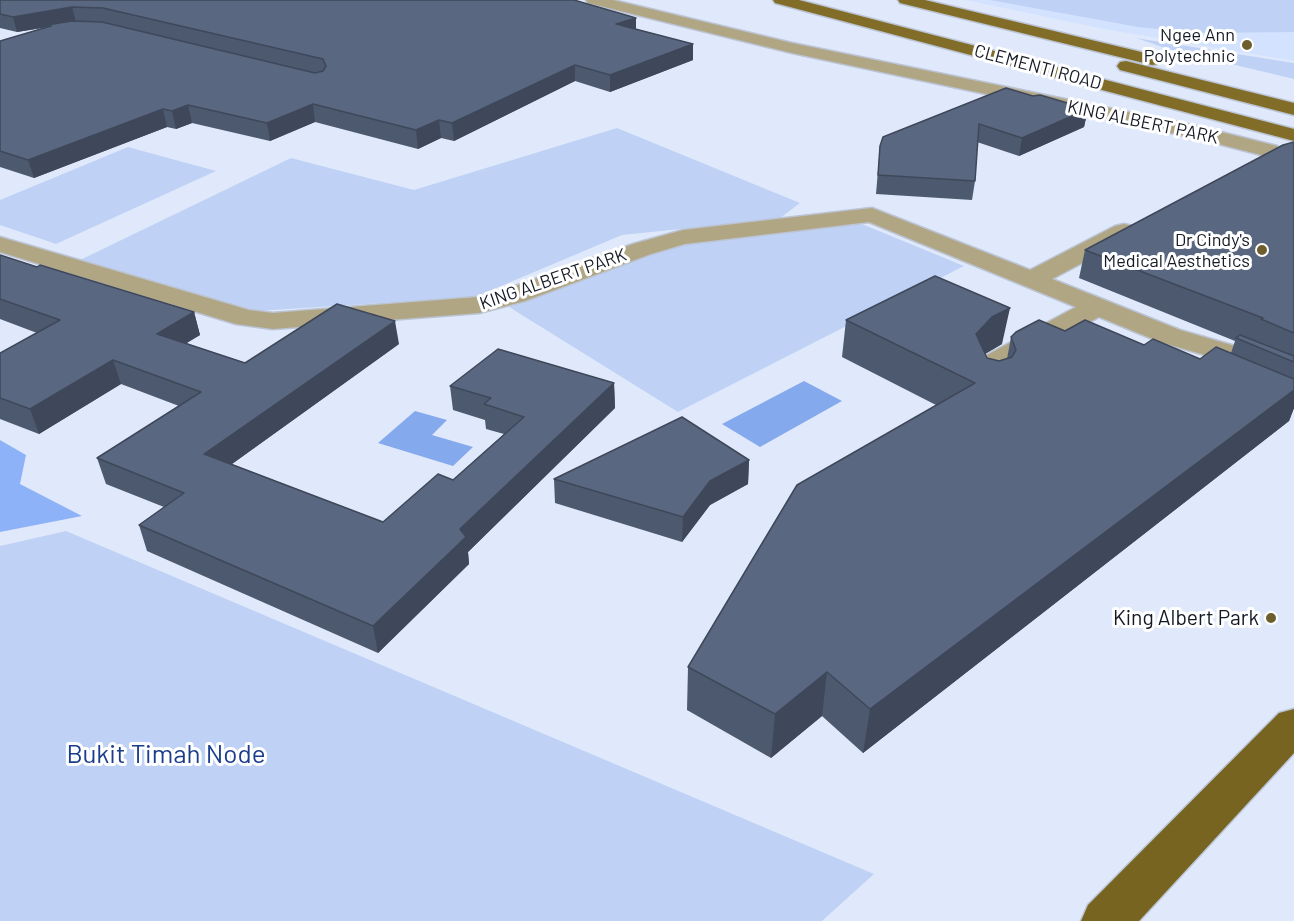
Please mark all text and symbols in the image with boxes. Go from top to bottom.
place label: Ngee Ann Polytechnic [1144,24,1235,66]
marker: Ngee Ann Polytechnic [1240,38,1254,52]
street label: CLEMENTI ROAD [972,40,1104,94]
street label: KING ALBERT PARK [1066,95,1220,149]
place label: Dr Cindy's Medical Aesthetics [1103,229,1250,272]
marker: Dr Cindy's Medical Aesthetics [1255,243,1269,257]
street label: KING ALBERT PARK [477,244,629,314]
place label: King Albert Park [1113,605,1259,631]
marker: King Albert Park [1264,611,1278,625]
park label: Bukit Timah Node [66,738,266,770]

